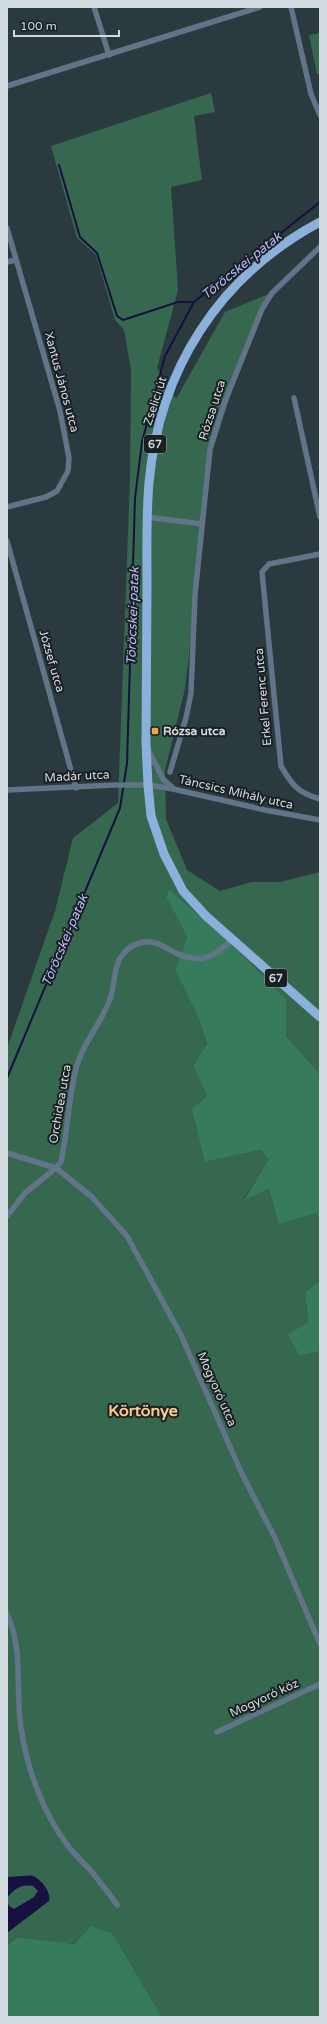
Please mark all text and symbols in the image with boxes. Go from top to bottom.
scale bar [14,12,119,38]
text: 100 m [20,19,57,33]
water label: Töröcskei-patak [198,228,286,303]
street label: Xantus János utca [42,330,82,434]
street label: Zselici út [141,374,170,427]
street label: Rózsa utca [196,378,228,442]
road number: 67 [144,435,166,453]
water label: Töröcskei-patak [123,566,143,666]
street label: József utca [36,628,68,694]
street label: Erkel Ferenc utca [252,648,274,746]
place label: Rózsa utca [163,724,226,738]
marker: Rózsa utca [150,726,160,736]
street label: Madár utca [44,767,110,785]
street label: Táncsics Mihály utca [178,772,294,812]
water label: Töröcskei-patak [38,891,92,989]
road number: 67 [265,969,287,987]
street label: Orchidea utca [46,1063,74,1145]
street label: Mogyoró utca [194,1350,240,1428]
district label: Körtönye [108,1401,178,1421]
street label: Mogyoró köz [227,1676,301,1720]

